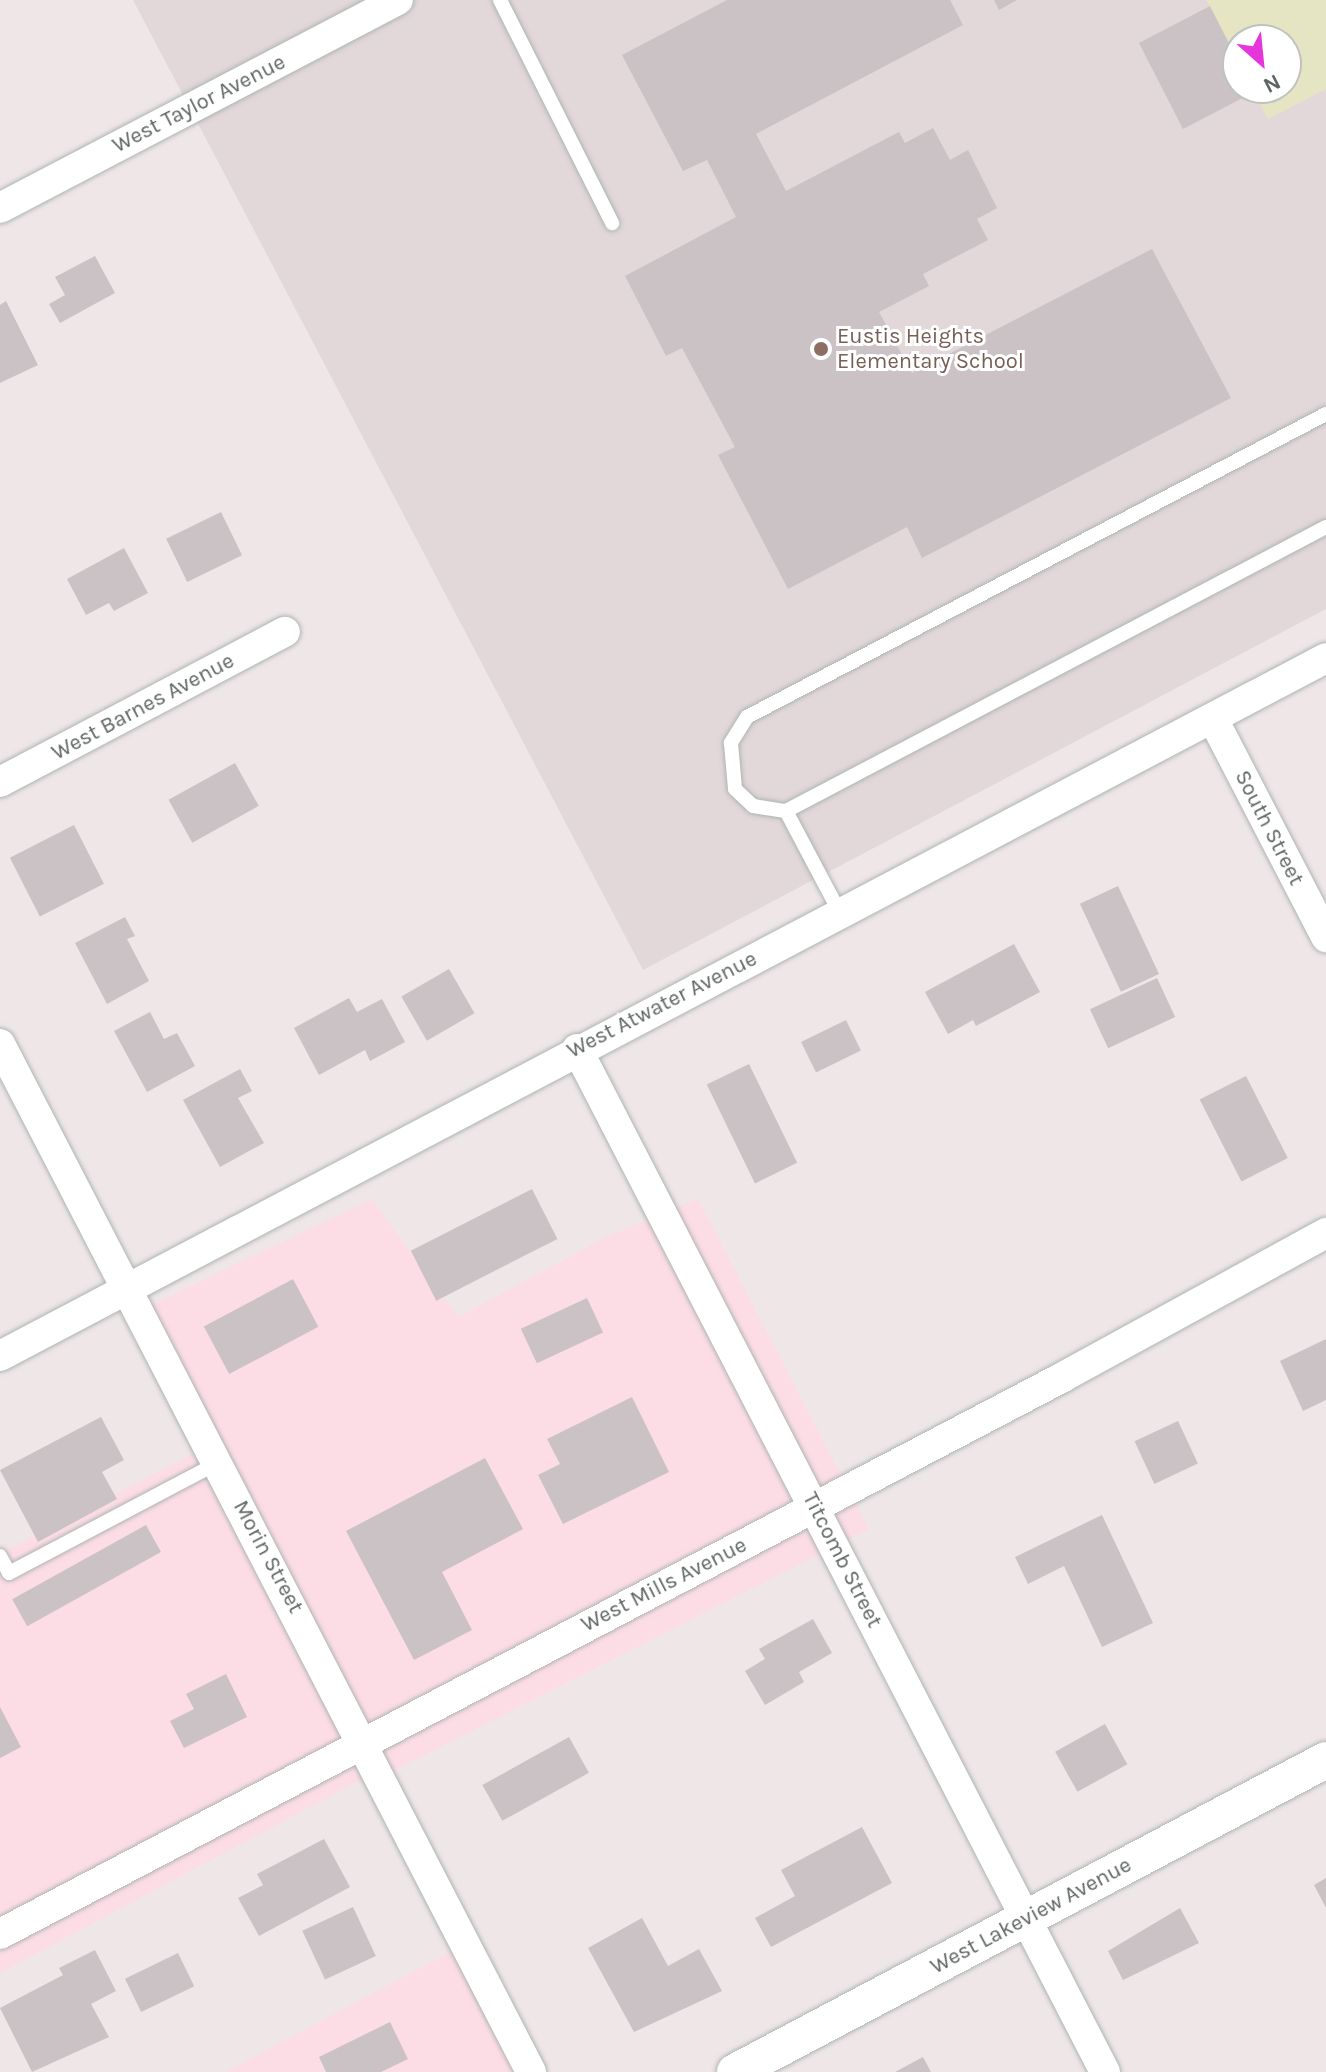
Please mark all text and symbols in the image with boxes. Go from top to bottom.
north arrow [1222,24,1302,104]
street label: West Taylor Avenue [108,49,290,159]
text: N [1259,68,1285,99]
place label: Eustis Heights Elementary School [837,323,1024,374]
marker: Eustis Heights Elementary School [812,340,830,358]
street label: West Barnes Avenue [47,648,239,766]
street label: South Street [1229,766,1309,890]
street label: West Atwater Avenue [563,946,761,1064]
street label: Titcomb Street [797,1488,887,1632]
street label: Morin Street [227,1496,309,1618]
street label: West Mills Avenue [577,1532,751,1638]
street label: West Lakeview Avenue [926,1852,1136,1980]

